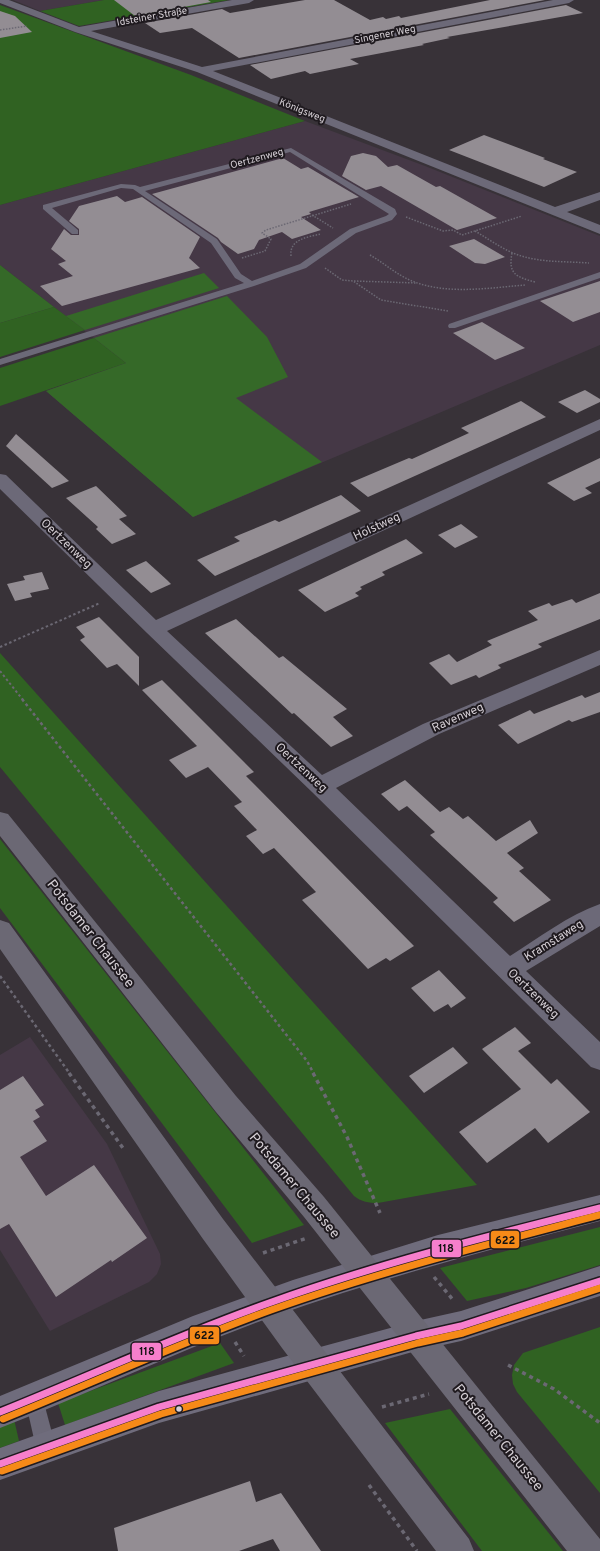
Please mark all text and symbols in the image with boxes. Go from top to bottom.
street label: Idsteiner Straße [116,4,188,30]
street label: Singener Weg [353,23,417,47]
street label: Königsweg [277,96,327,126]
street label: Oertzenweg [229,146,285,172]
street label: Holstweg [351,509,403,545]
street label: Oertzenweg [37,515,95,573]
street label: Ravenweg [429,699,487,737]
street label: Oertzenweg [272,740,330,796]
street label: Potsdamer Chaussee [42,877,138,991]
street label: Kramstaweg [521,916,587,966]
street label: Oertzenweg [504,965,562,1023]
street label: Potsdamer Chaussee [245,1130,343,1242]
line badge: 622 [490,1230,520,1249]
text: 622 [495,1234,515,1248]
line badge: 118 [431,1239,462,1258]
text: 118 [438,1242,454,1256]
line badge: 622 [189,1326,220,1345]
text: 622 [194,1329,214,1343]
line badge: 118 [131,1342,162,1361]
text: 118 [139,1345,155,1359]
street label: Potsdamer Chaussee [450,1381,546,1495]
unlabelled marker [174,1404,184,1414]

